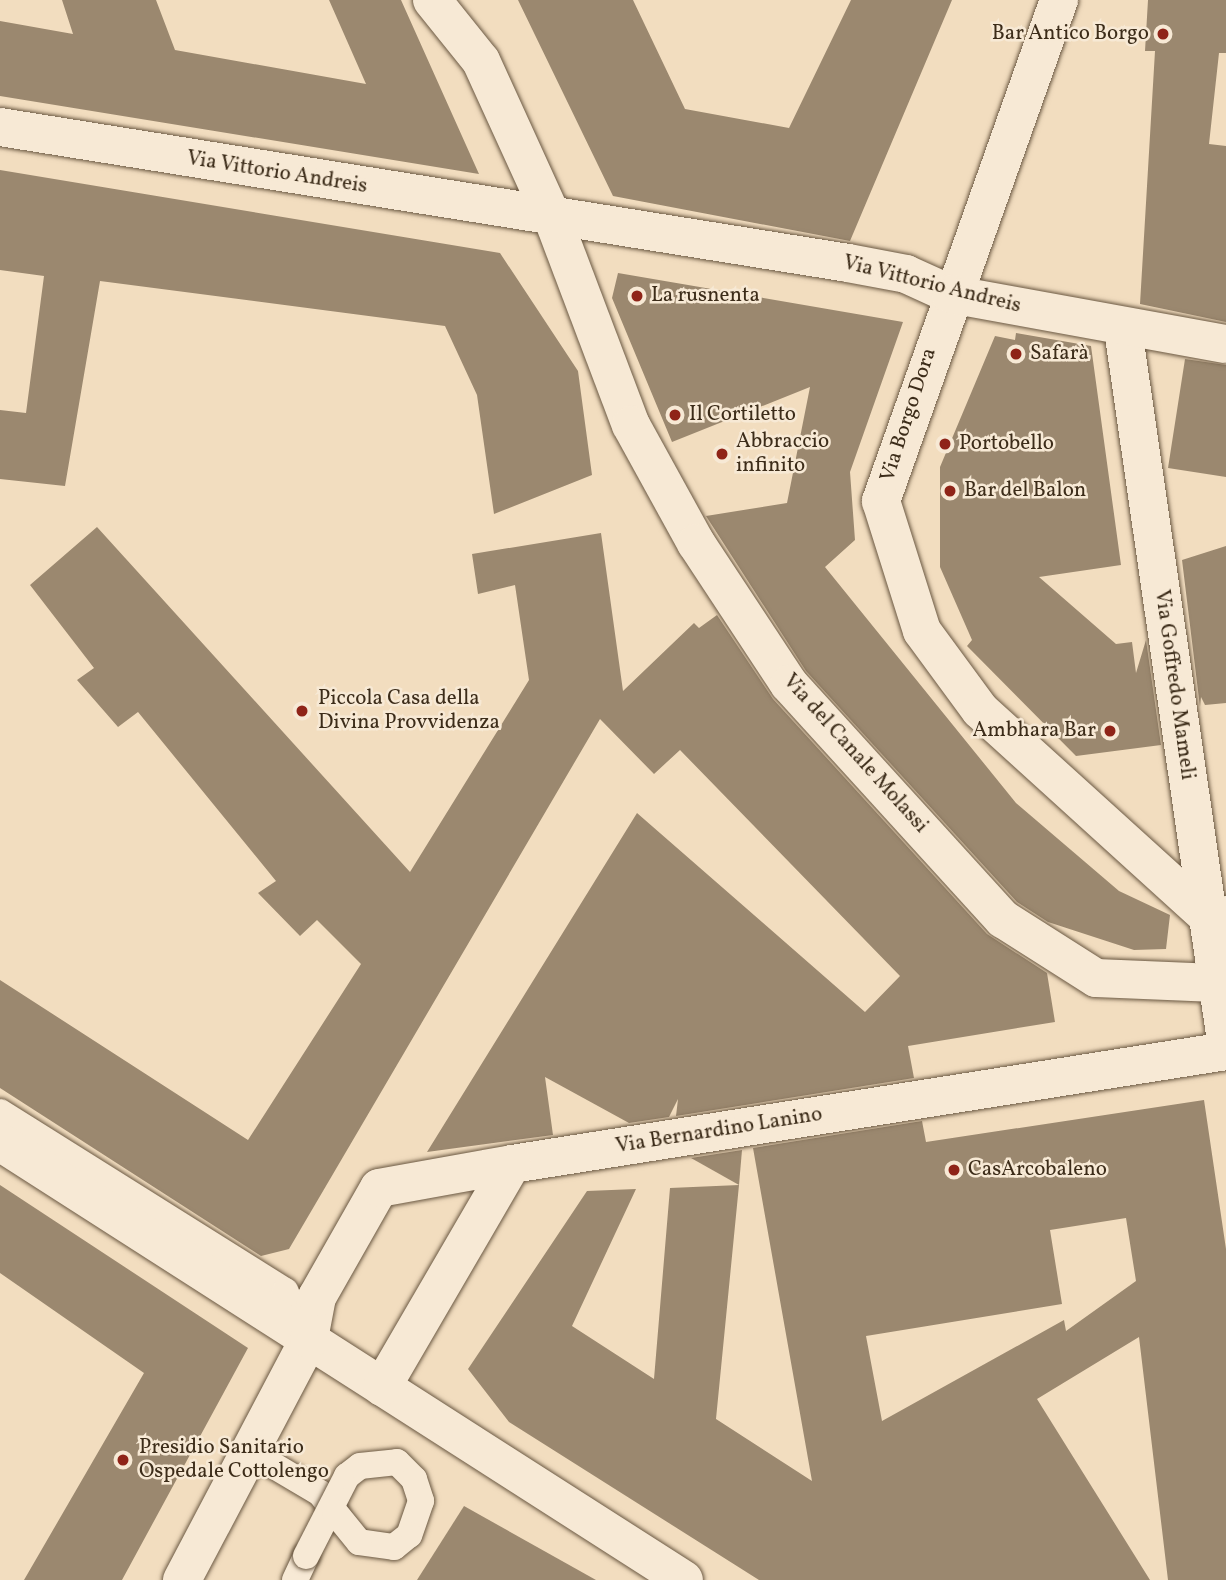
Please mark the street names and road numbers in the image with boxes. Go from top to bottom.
street label: Via Vittorio Andreis [185,146,369,200]
street label: Via Vittorio Andreis [840,251,1024,319]
street label: Via Borgo Dora [876,345,942,485]
street label: Via Goffredo Mameli [1148,588,1200,782]
street label: Via del Canale Molassi [777,669,933,839]
street label: Via Bernardino Lanino [614,1102,824,1160]

